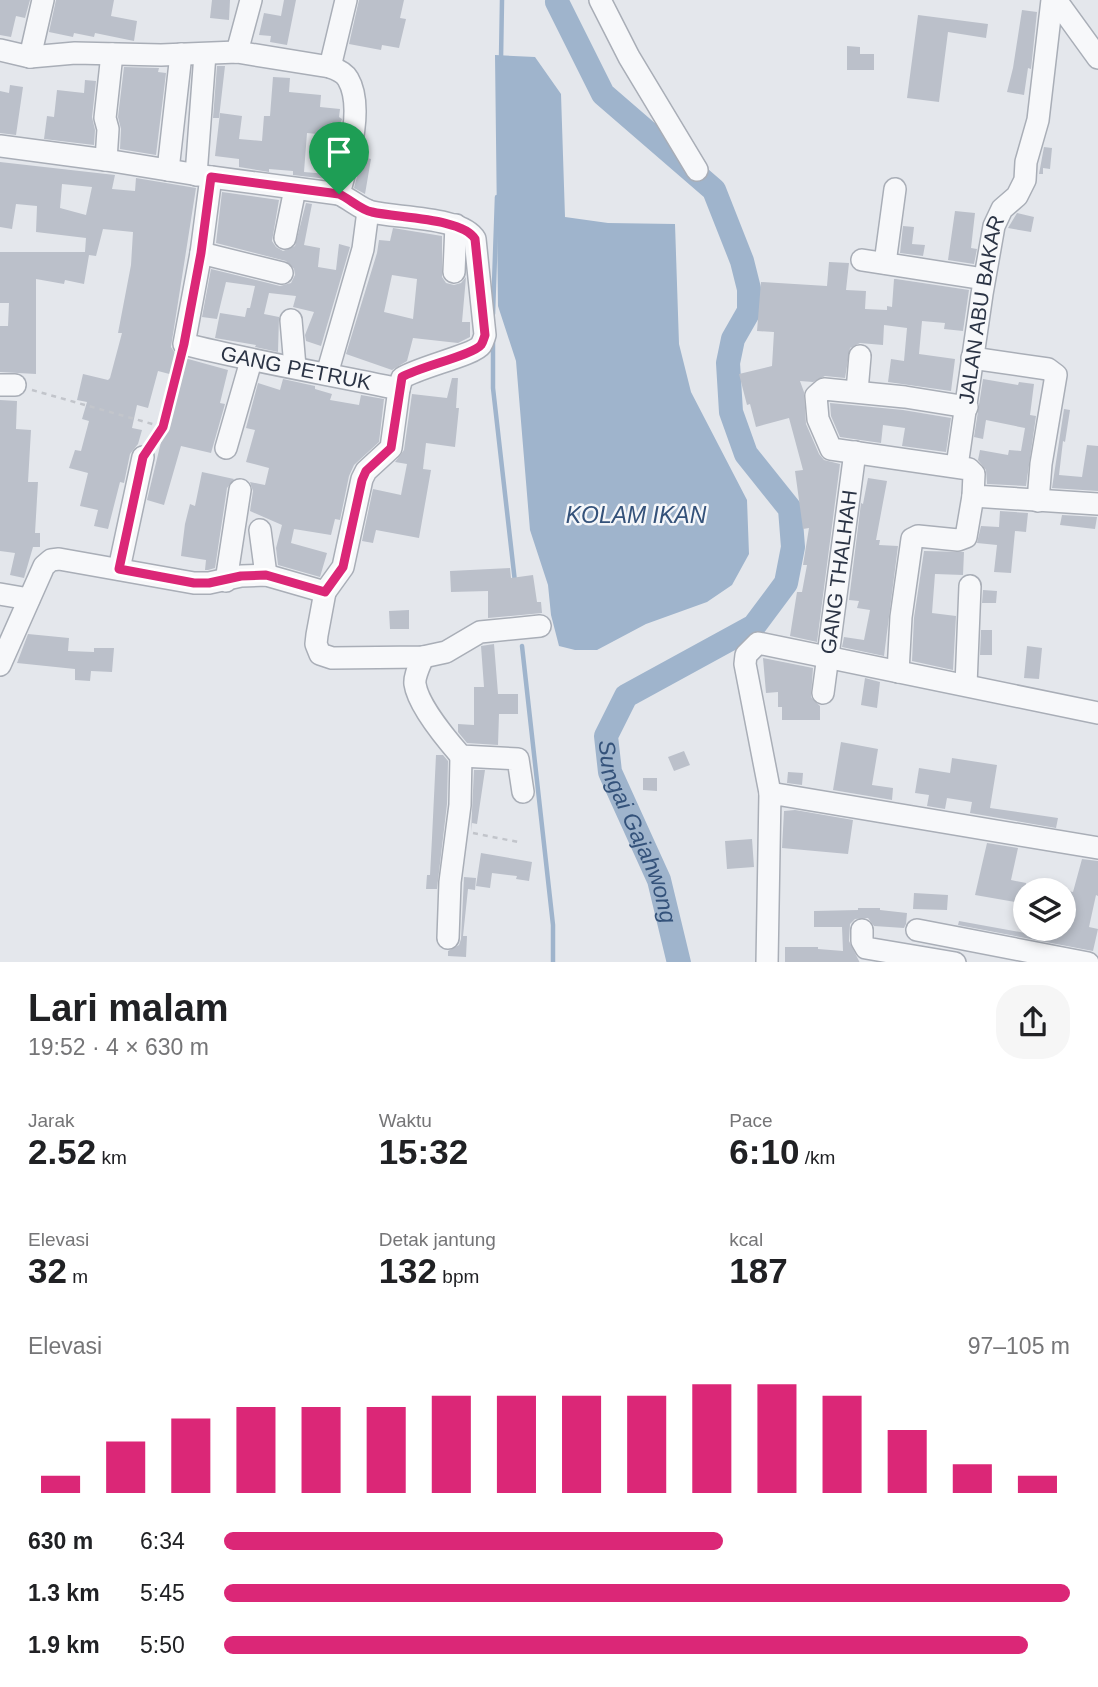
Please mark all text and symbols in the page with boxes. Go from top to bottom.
pin [309,122,369,194]
icon: arrive [320,133,358,171]
street label: JALAN ABU BAKAR [954,212,1008,405]
street label: GANG PETRUK [219,341,373,394]
street label: GANG THALHAH [816,488,861,655]
water label: KOLAM IKAN [566,502,707,528]
water label: Sungai Gajahwong [594,739,682,926]
map controls [1013,878,1076,941]
button: layers [1013,878,1076,941]
button: share [996,985,1070,1059]
text: Lari malam [28,987,229,1029]
text: 19:52 · 4 × 630 m [28,1034,209,1060]
text: Jarak [28,1110,74,1131]
text: Waktu [379,1110,432,1131]
text: Pace [729,1110,773,1131]
text: 2.52 [28,1132,96,1171]
text: 15:32 [379,1132,468,1171]
text: 6:10 [729,1132,799,1171]
text: km [96,1147,127,1168]
text: /km [799,1147,835,1168]
text: Elevasi [28,1229,89,1250]
text: Detak jantung [379,1229,496,1250]
text: kcal [729,1229,763,1250]
text: 32 [28,1251,67,1290]
text: 132 [379,1251,437,1290]
text: 187 [729,1251,788,1290]
text: m [67,1266,88,1287]
text: bpm [437,1266,479,1287]
text: Elevasi [28,1333,102,1359]
text: 97–105 m [968,1333,1070,1359]
text: 630 m [28,1528,93,1554]
text: 6:34 [140,1528,185,1554]
text: 1.3 km [28,1580,100,1606]
text: 5:45 [140,1580,185,1606]
text: 1.9 km [28,1632,100,1658]
text: 5:50 [140,1632,185,1658]

